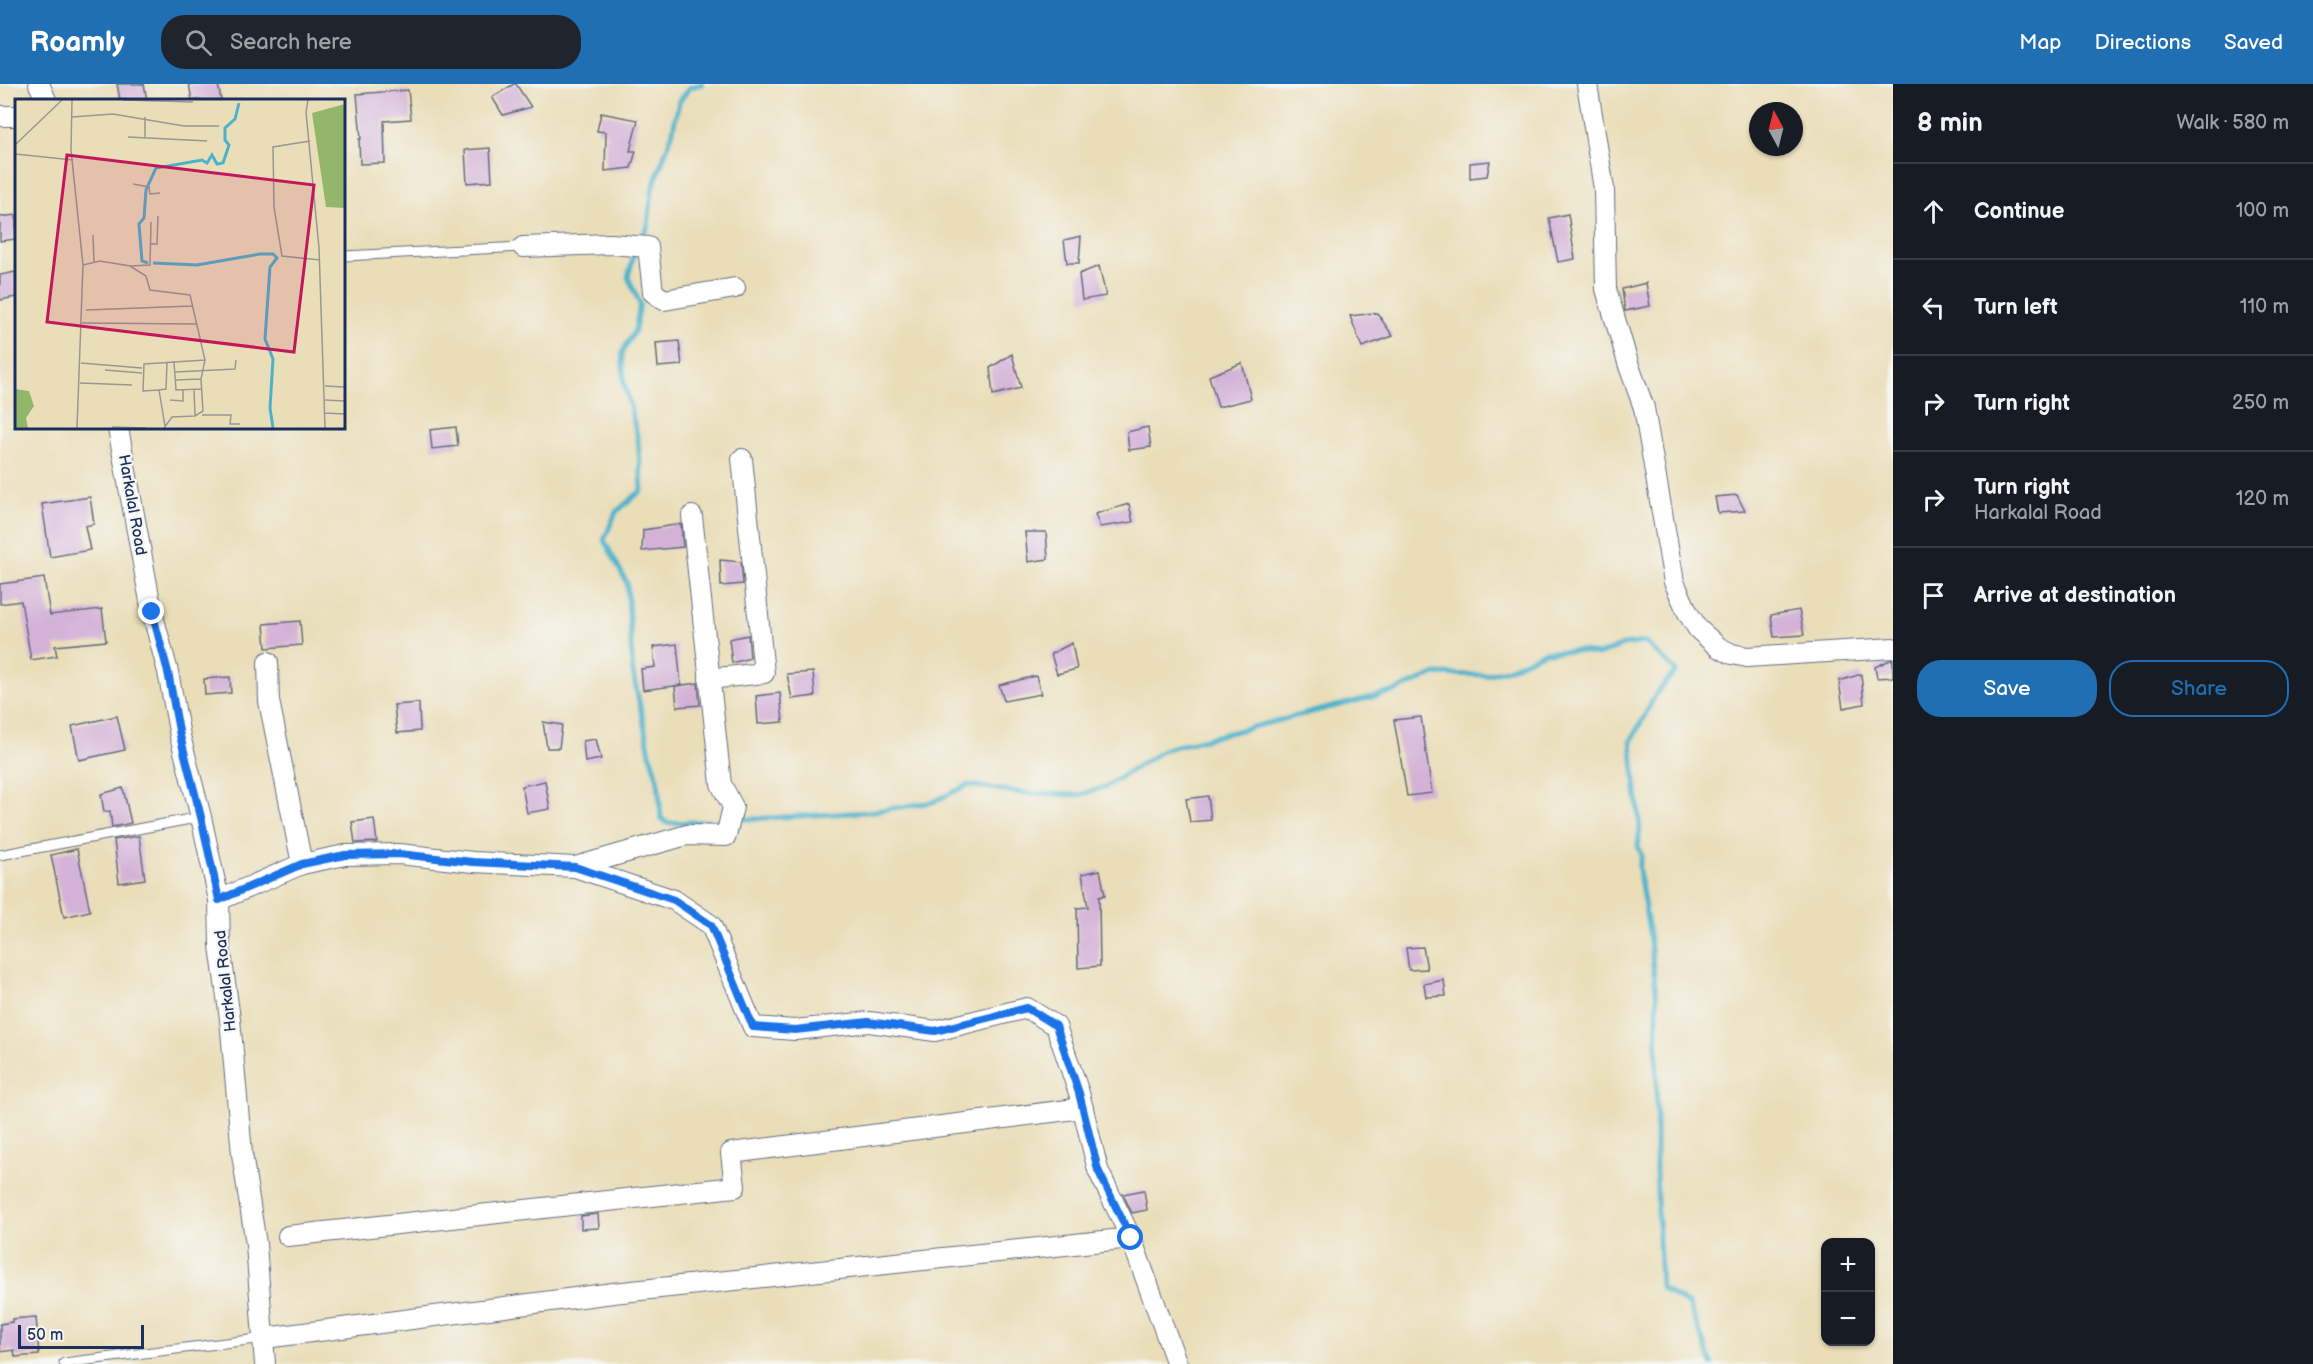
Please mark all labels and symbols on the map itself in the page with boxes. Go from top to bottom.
inset map [15,99,345,429]
north arrow [1749,102,1803,156]
street label: Harkalal Road [114,453,150,557]
route end [138,598,164,624]
street label: Harkalal Road [211,929,241,1033]
route start [1117,1224,1143,1250]
scale bar [18,1322,144,1350]

